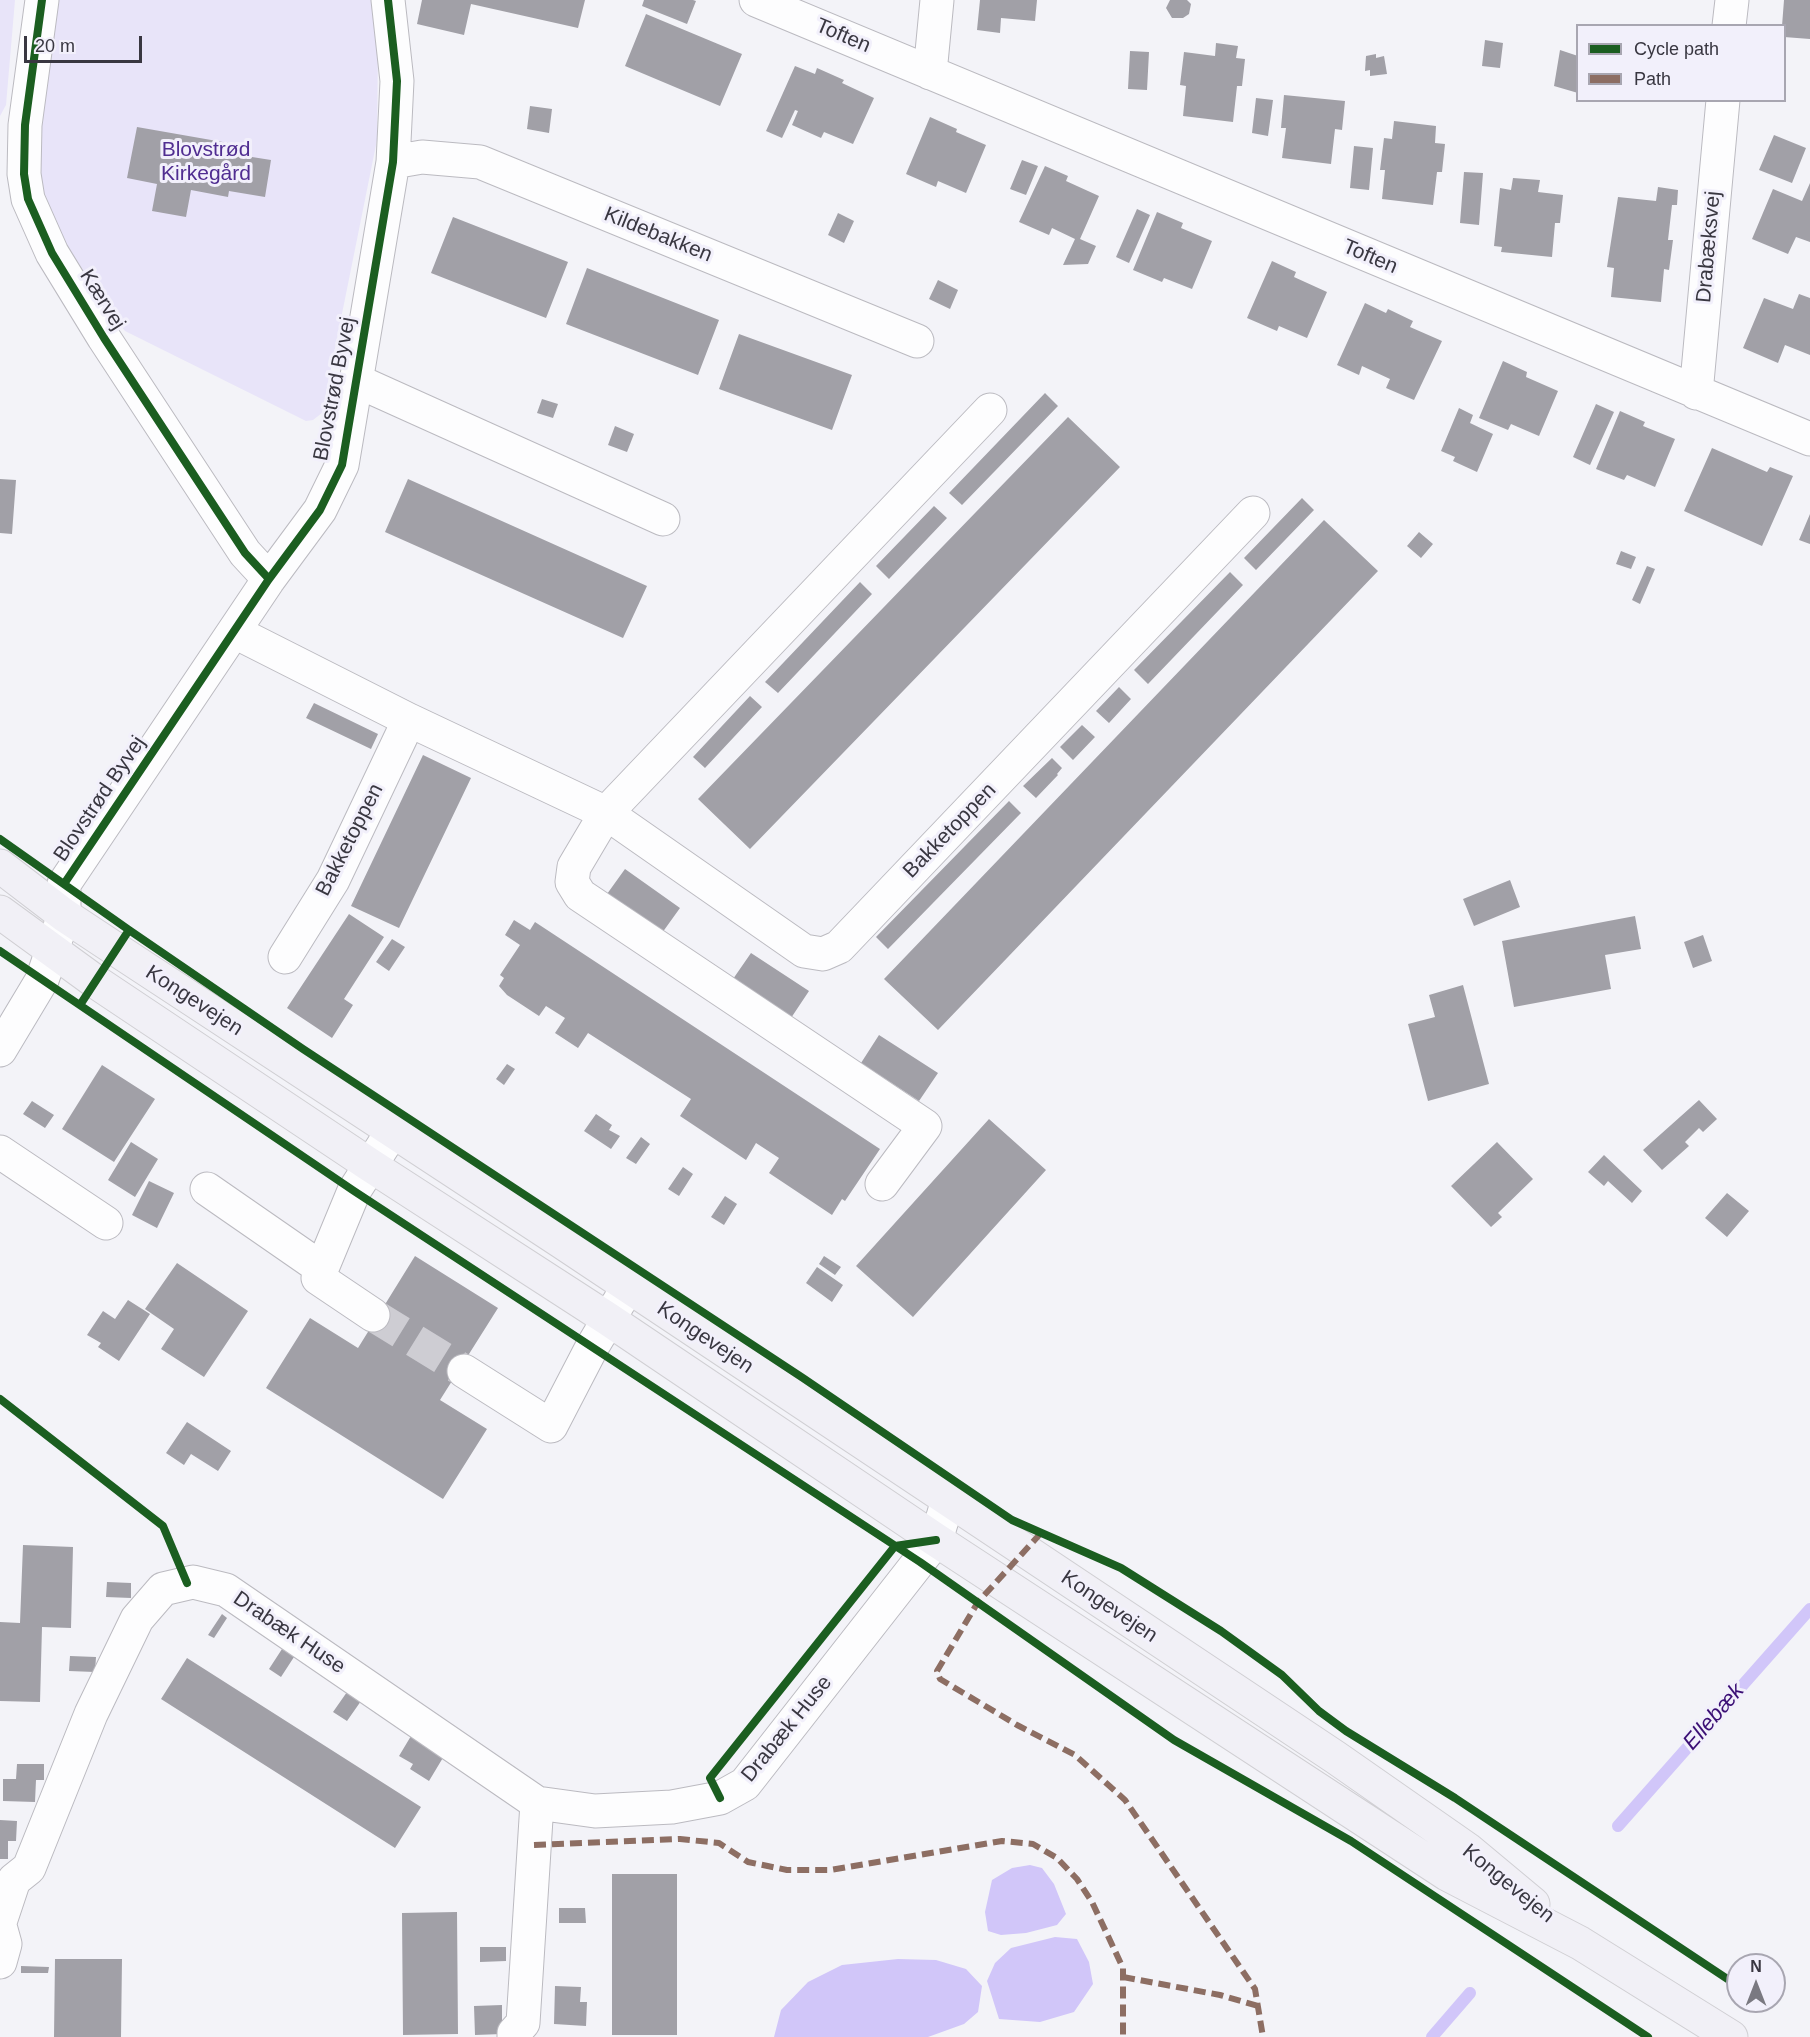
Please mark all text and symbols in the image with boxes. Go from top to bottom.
street label: Toften [812,13,874,59]
scale bar [27,24,146,62]
legend [1576,24,1786,102]
text: 20 m [35,36,75,56]
text: Cycle path [1634,39,1719,59]
text: Path [1634,69,1671,89]
park label: Blovstrød Kirkegård [161,137,251,187]
street label: Drabæksvej [1692,190,1726,304]
street label: Kildebakken [600,202,716,268]
street label: Toften [1339,234,1401,280]
street label: Kærvej [74,265,130,335]
street label: Blovstrød Byvej [309,315,361,463]
street label: Blovstrød Byvej [49,731,151,867]
street label: Bakketoppen [898,778,1002,884]
street label: Bakketoppen [311,780,389,900]
street label: Kongevejen [141,960,247,1042]
street label: Kongevejen [652,1297,758,1379]
street label: Kongevejen [1056,1566,1162,1648]
street label: Drabæk Huse [228,1586,350,1680]
street label: Drabæk Huse [736,1671,838,1787]
water label: Ellebæk [1678,1678,1750,1756]
street label: Kongevejen [1457,1839,1559,1929]
north arrow [1726,1953,1786,2013]
text: N [1750,1958,1762,1975]

